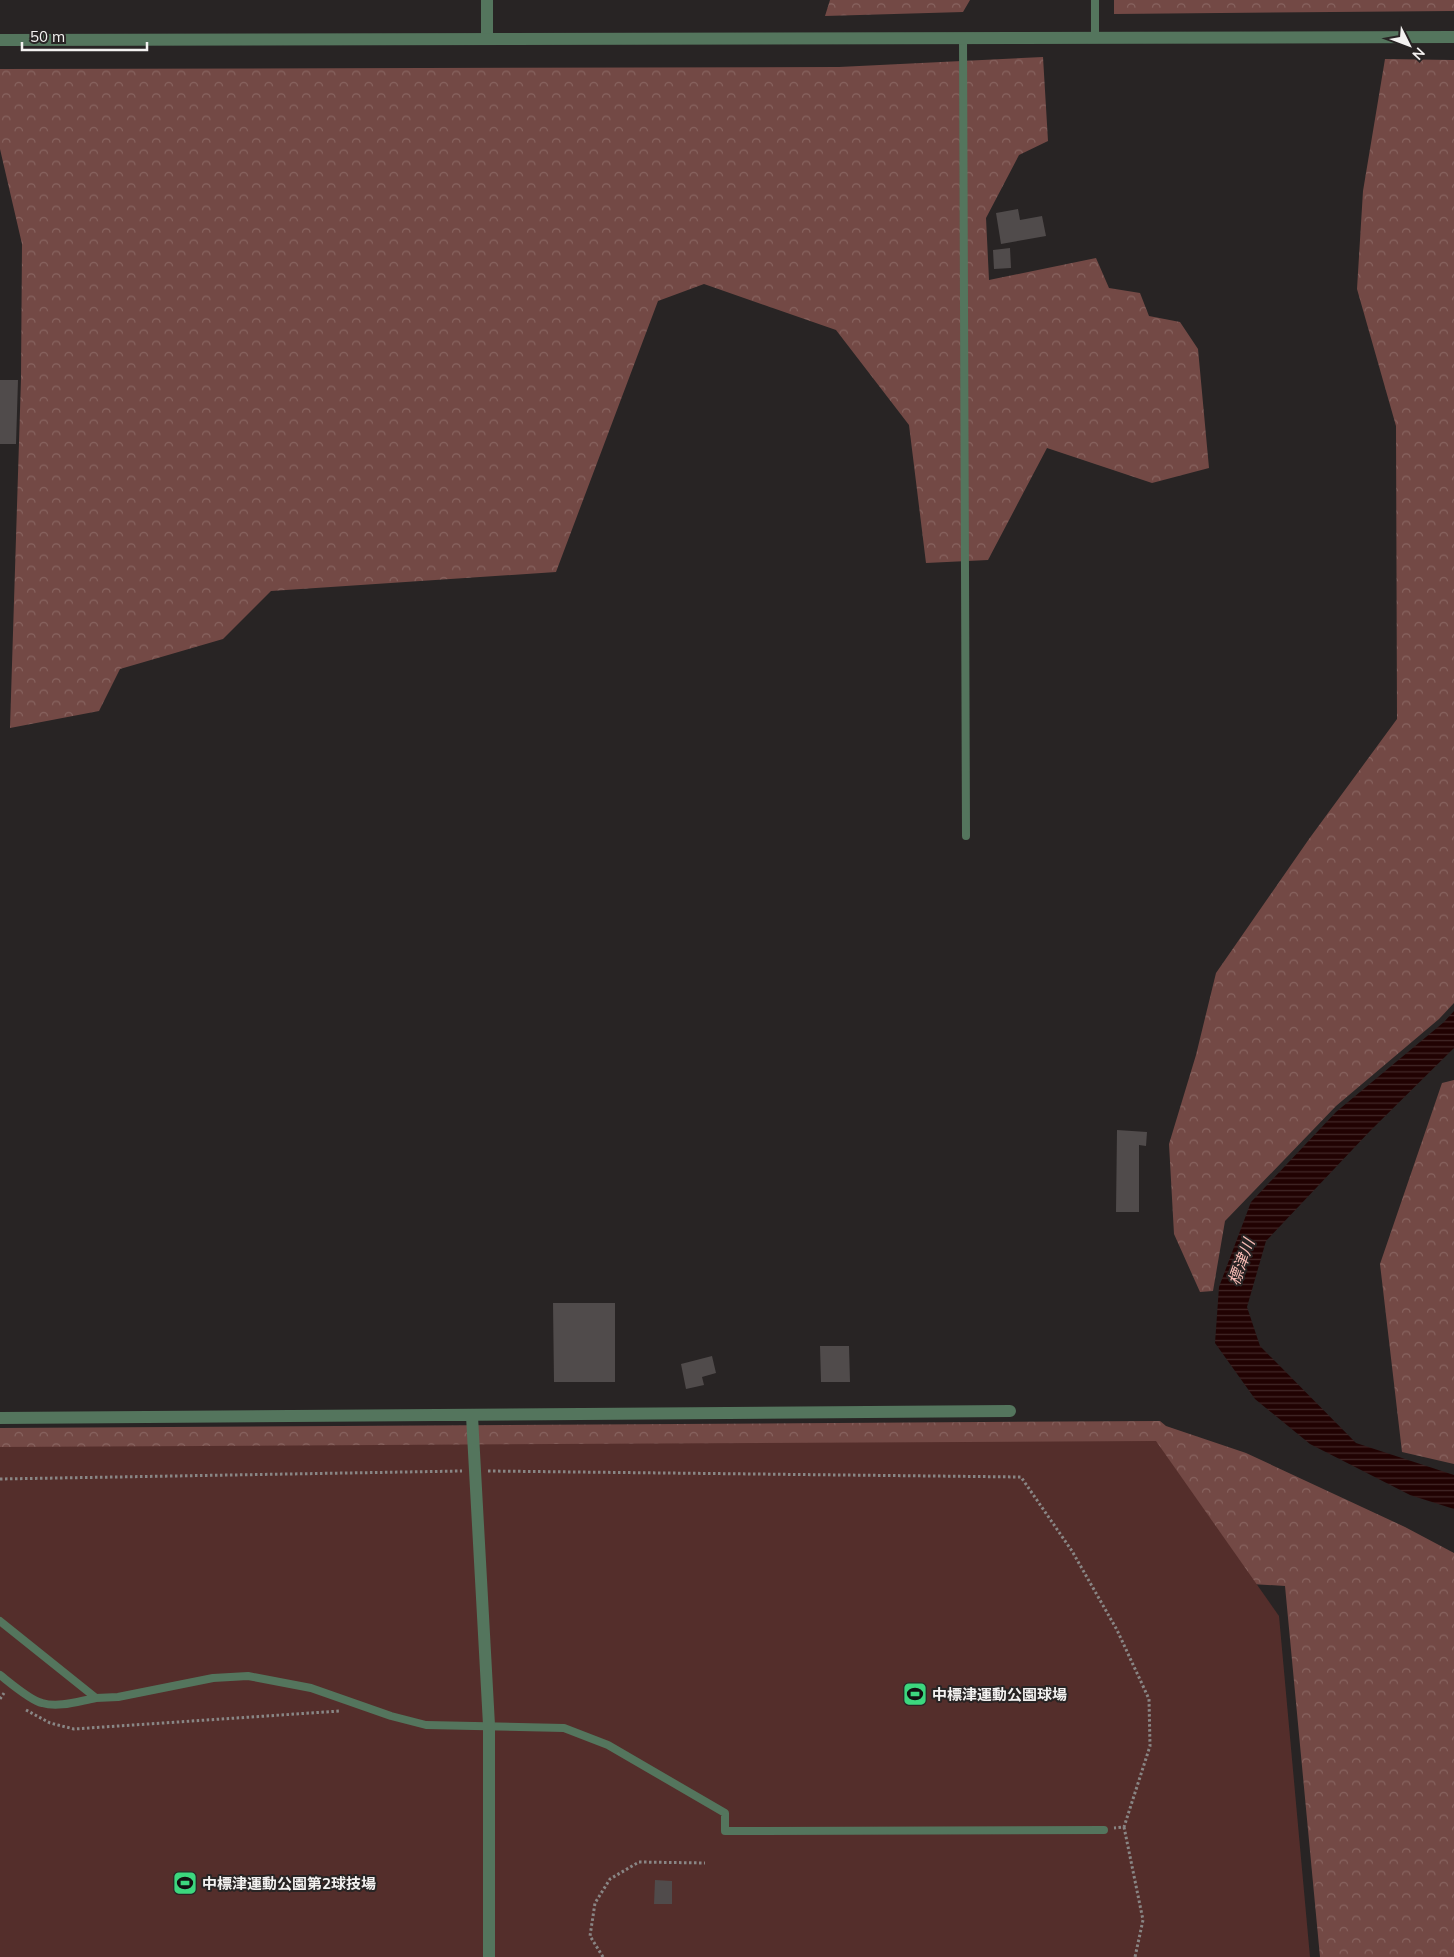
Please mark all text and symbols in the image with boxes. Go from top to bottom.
scale bar [22,20,148,52]
north arrow [1384,20,1434,70]
text: 50 m [30,27,65,46]
text: N [1408,44,1429,64]
water label: 標津川 [1223,1234,1259,1288]
sports icon: 中標津運動公園球場 [902,1681,928,1707]
place label: 中標津運動公園球場 [932,1685,1067,1704]
sports icon: 中標津運動公園第2球技場 [172,1870,198,1896]
place label: 中標津運動公園第2球技場 [202,1874,376,1893]

